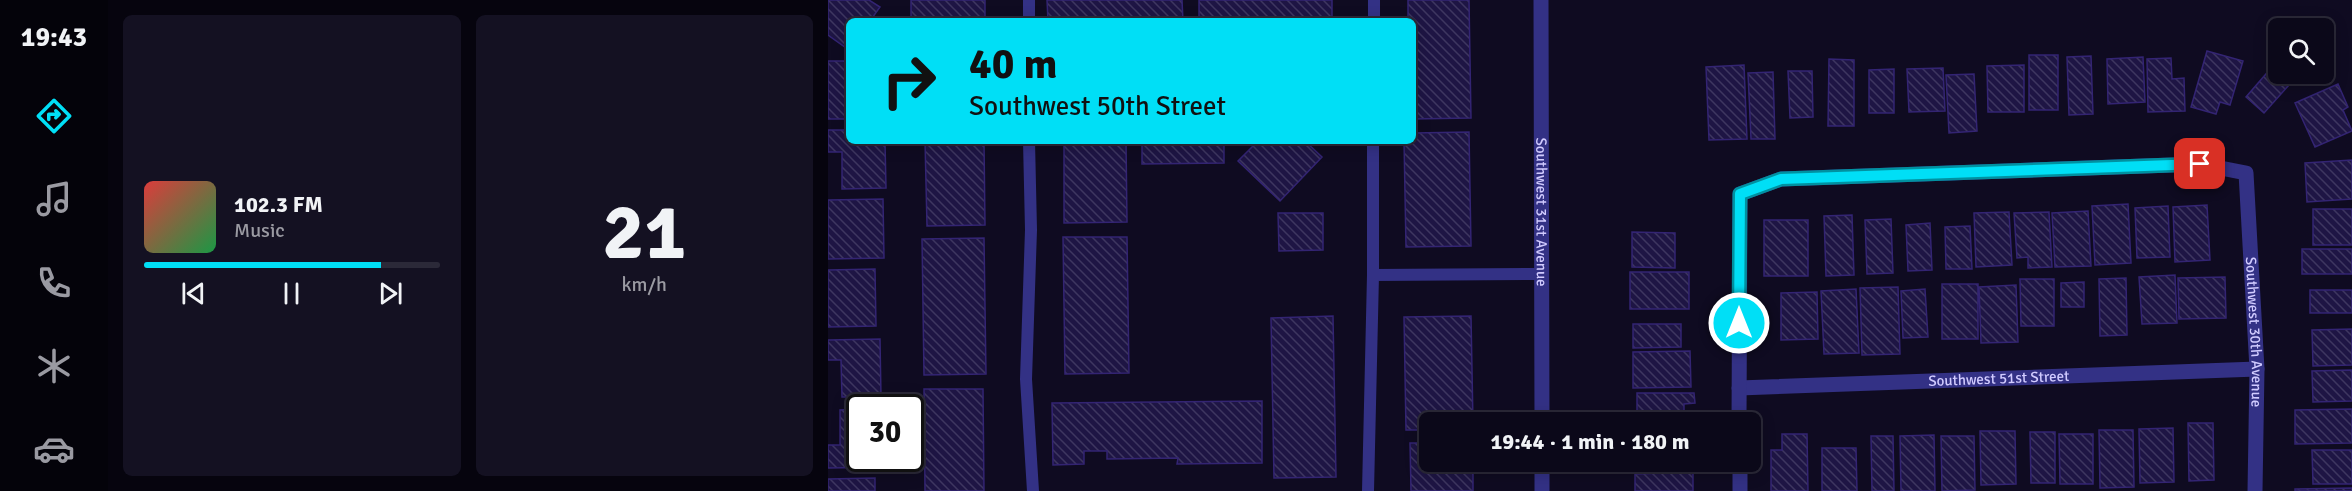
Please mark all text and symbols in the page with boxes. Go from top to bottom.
map controls [2268,18,2334,84]
button: search [2268,18,2334,84]
text: 19:43 [21,21,87,54]
text: 40 m [969,39,1058,90]
icon: right [870,42,948,120]
text: Southwest 50th Street [969,90,1226,123]
icon: directions [33,95,75,137]
street label: Southwest 31st Avenue [1532,137,1551,287]
pin [2174,138,2225,189]
icon: arrive [2183,147,2216,180]
icon: music [33,178,75,220]
text: 21 [602,185,686,281]
text: 102.3 FM [234,191,323,218]
text: Music [234,218,285,243]
street label: Southwest 30th Avenue [2242,256,2266,407]
icon: phone [33,262,75,304]
text: km/h [622,272,667,297]
icon: previous [177,277,210,310]
icon: pause [275,277,308,310]
icon: next [374,277,407,310]
position arrow [1707,291,1771,355]
icon: climate [33,345,75,387]
street label: Southwest 51st Street [1928,367,2070,390]
speed limit sign: 30 [846,394,924,472]
icon: car [33,428,75,470]
text: 19:44 · 1 min · 180 m [1490,428,1690,455]

